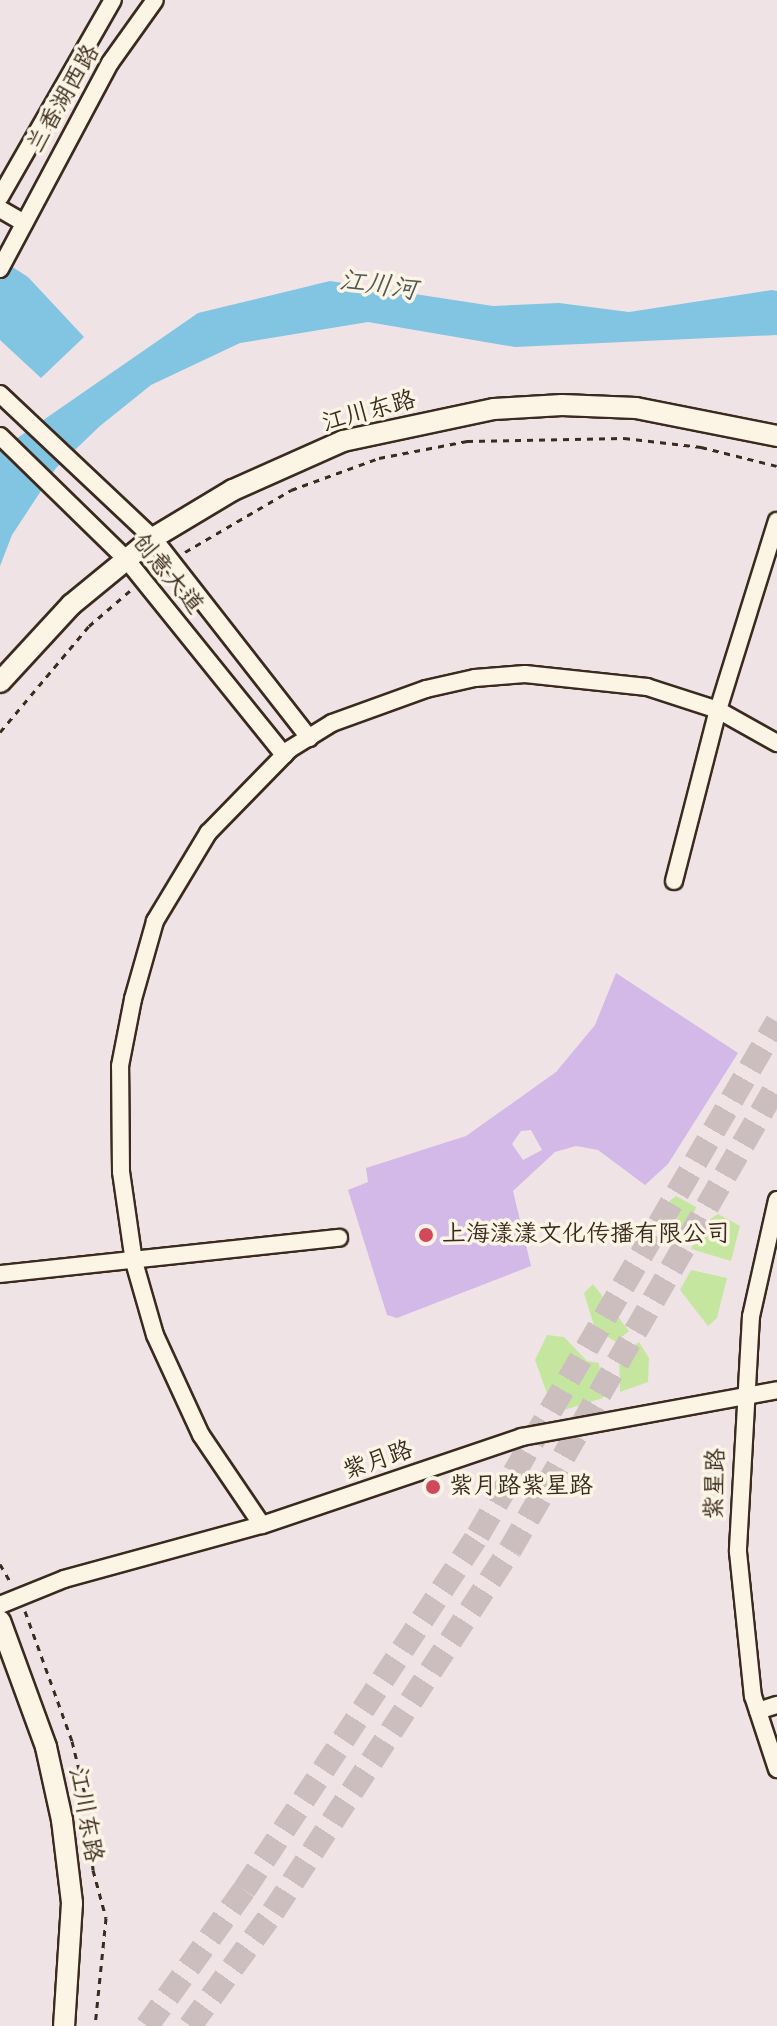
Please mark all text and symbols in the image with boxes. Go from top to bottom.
street label: 兰香湖西路 [22,40,106,158]
water label: 江川河 [337,265,419,307]
street label: 江川东路 [319,386,419,438]
street label: 创意大道 [125,528,209,620]
place label: 上海漾漾文化传播有限公司 [442,1221,730,1249]
marker: 上海漾漾文化传播有限公司 [417,1226,435,1244]
street label: 紫月路 [339,1436,417,1486]
street label: 紫星路 [700,1448,732,1520]
place label: 紫月路紫星路 [449,1473,593,1501]
marker: 紫月路紫星路 [424,1478,442,1496]
street label: 江川东路 [62,1765,108,1865]

